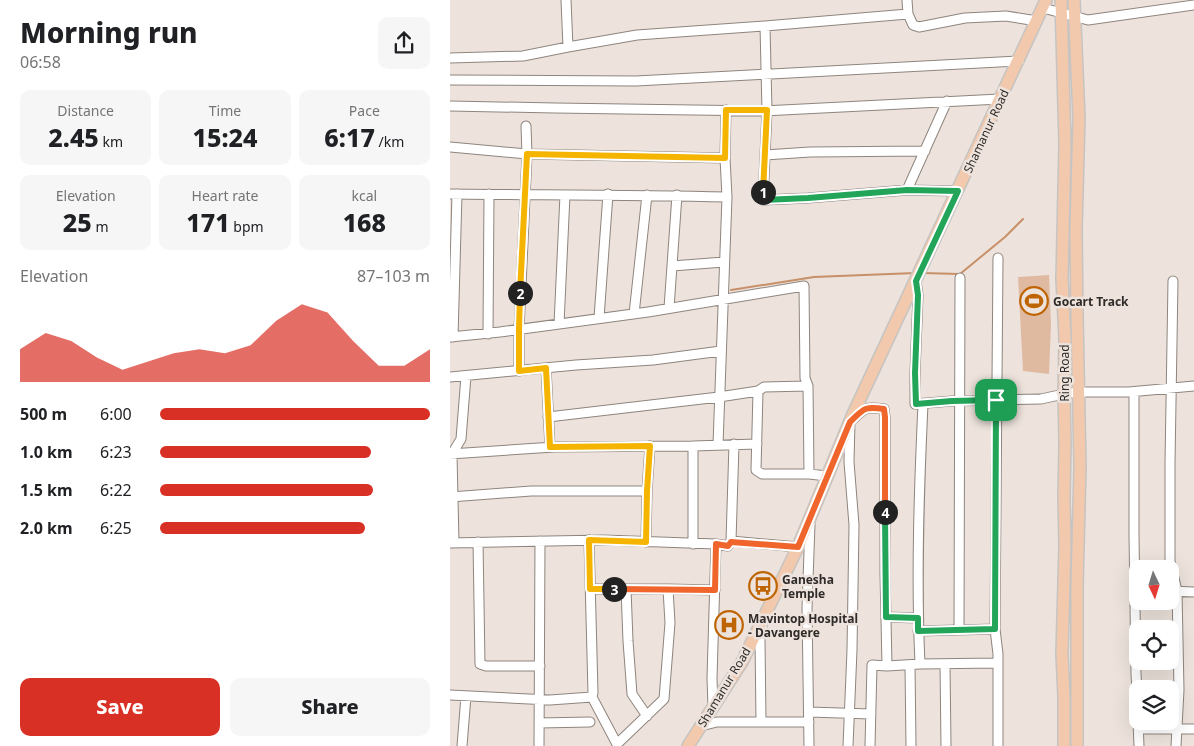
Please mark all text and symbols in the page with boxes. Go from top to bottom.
text: Morning run [20,13,198,51]
button: share [378,17,430,69]
text: 06:58 [20,51,61,73]
street label: Shamanur Road [959,86,1013,176]
text: Distance [57,101,114,120]
text: Time [209,101,241,120]
text: Pace [349,101,380,120]
text: 2.45 [48,120,99,154]
text: 15:24 [193,120,257,154]
text: 6:17 [324,120,375,154]
text: km [99,132,123,151]
text: /km [375,132,404,151]
pin: 1 [750,180,776,204]
text: 1 [759,183,768,202]
text: Elevation [56,186,116,205]
text: Heart rate [192,186,258,205]
text: kcal [351,186,377,205]
text: 25 [63,205,92,239]
text: 171 [186,205,230,239]
text: 168 [343,205,386,239]
text: m [92,217,108,236]
text: bpm [230,217,264,236]
text: Elevation [20,265,88,287]
text: 87–103 m [357,265,430,287]
pin: 2 [508,280,532,306]
text: 2 [516,284,525,303]
sports icon: Gocart Track [1019,286,1049,316]
place label: Gocart Track [1053,293,1129,310]
street label: Ring Road [1056,344,1073,402]
pin [975,379,1017,421]
icon: arrive [982,386,1010,414]
text: 500 m [20,403,67,425]
text: 6:00 [100,403,132,425]
text: 1.0 km [20,441,72,463]
text: 6:23 [100,441,132,463]
text: 1.5 km [20,479,72,501]
text: 6:22 [100,479,132,501]
pin: 4 [872,500,898,524]
text: 4 [881,503,890,522]
text: 2.0 km [20,517,72,539]
text: 6:25 [100,517,132,539]
north arrow [1129,560,1179,610]
map controls [1129,560,1179,730]
bus stop icon: Ganesha Temple [748,571,778,601]
place label: Ganesha Temple [782,571,834,602]
pin: 3 [602,576,626,602]
text: 3 [610,580,619,599]
hospital icon: Mavintop Hospital - Davangere [714,610,744,640]
place label: Mavintop Hospital - Davangere [748,610,858,641]
button: locate [1129,620,1179,670]
street label: Shamanur Road [693,644,755,730]
button: Save [20,678,220,736]
button: Share [230,678,430,736]
button: layers [1129,680,1179,730]

